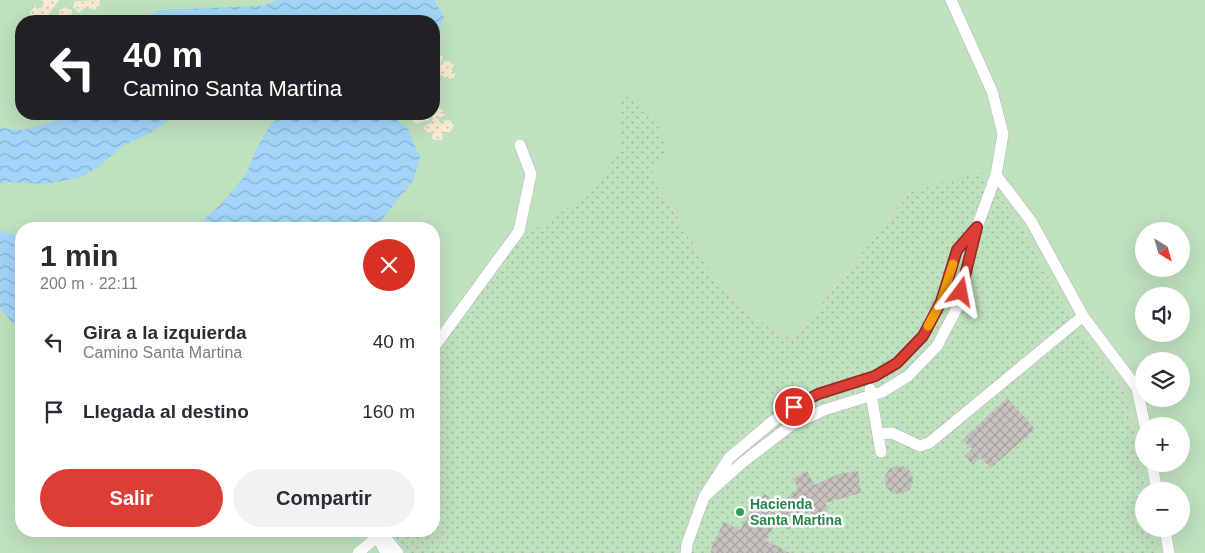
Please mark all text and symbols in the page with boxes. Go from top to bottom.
icon: left [40,35,105,100]
text: 40 m [123,35,203,74]
text: Camino Santa Martina [123,76,342,101]
north arrow [1135,222,1190,278]
map controls [1135,222,1190,537]
text: 1 min [40,239,118,272]
button: close [363,239,415,291]
position arrow [934,265,986,317]
text: 200 m · 22:11 [40,275,138,292]
button: sound [1135,287,1190,342]
text: Gira a la izquierda [83,322,247,343]
icon: left [40,328,68,356]
text: 40 m [373,331,415,352]
text: Camino Santa Martina [83,344,242,361]
button: layers [1135,352,1190,407]
pin [773,386,815,428]
icon: arrive [780,393,808,421]
icon: arrive [40,398,68,426]
text: Llegada al destino [83,401,249,422]
text: 160 m [362,401,415,422]
button: + [1135,417,1190,472]
button: Salir [40,469,223,527]
button: Compartir [233,469,415,527]
button: − [1135,482,1190,537]
place label: Hacienda Santa Martina [750,496,842,528]
marker: Hacienda Santa Martina [734,506,746,518]

